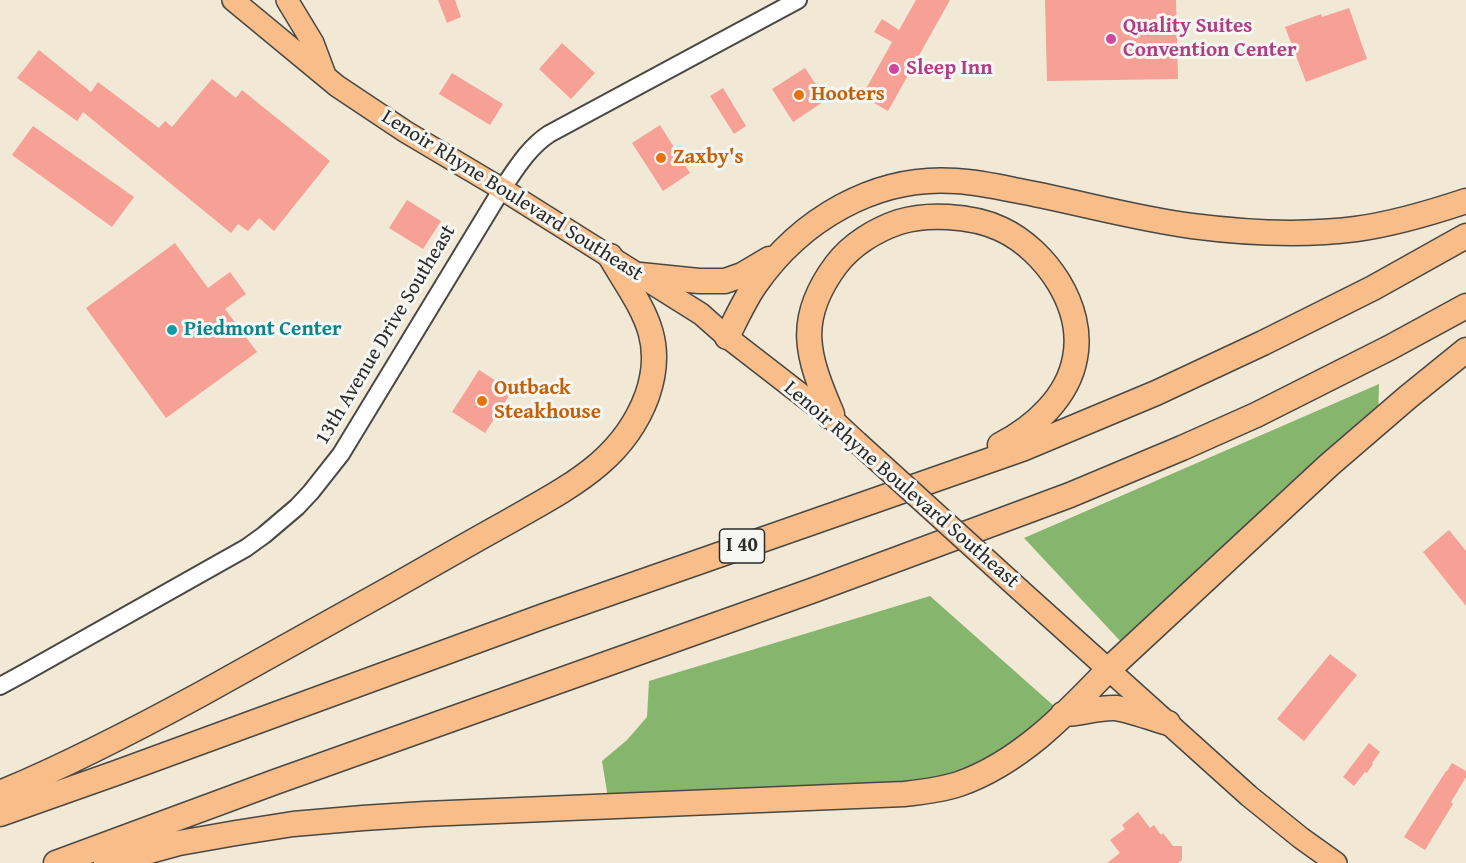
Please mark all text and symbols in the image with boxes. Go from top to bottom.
place label: Quality Suites Convention Center [1123,14,1297,64]
marker: Quality Suites Convention Center [1104,32,1118,46]
place label: Sleep Inn [906,56,993,82]
marker: Sleep Inn [887,62,901,76]
place label: Hooters [811,82,885,108]
marker: Hooters [792,88,806,102]
street label: Lenoir Rhyne Boulevard Southeast [377,105,647,287]
place label: Zaxby's [673,145,744,171]
marker: Zaxby's [654,151,668,165]
street label: 13th Avenue Drive Southeast [310,221,462,449]
place label: Piedmont Center [184,317,342,343]
marker: Piedmont Center [165,323,179,337]
place label: Outback Steakhouse [494,376,601,426]
street label: Lenoir Rhyne Boulevard Southeast [778,376,1024,594]
marker: Outback Steakhouse [475,394,489,408]
road number: I 40 [720,529,764,563]

